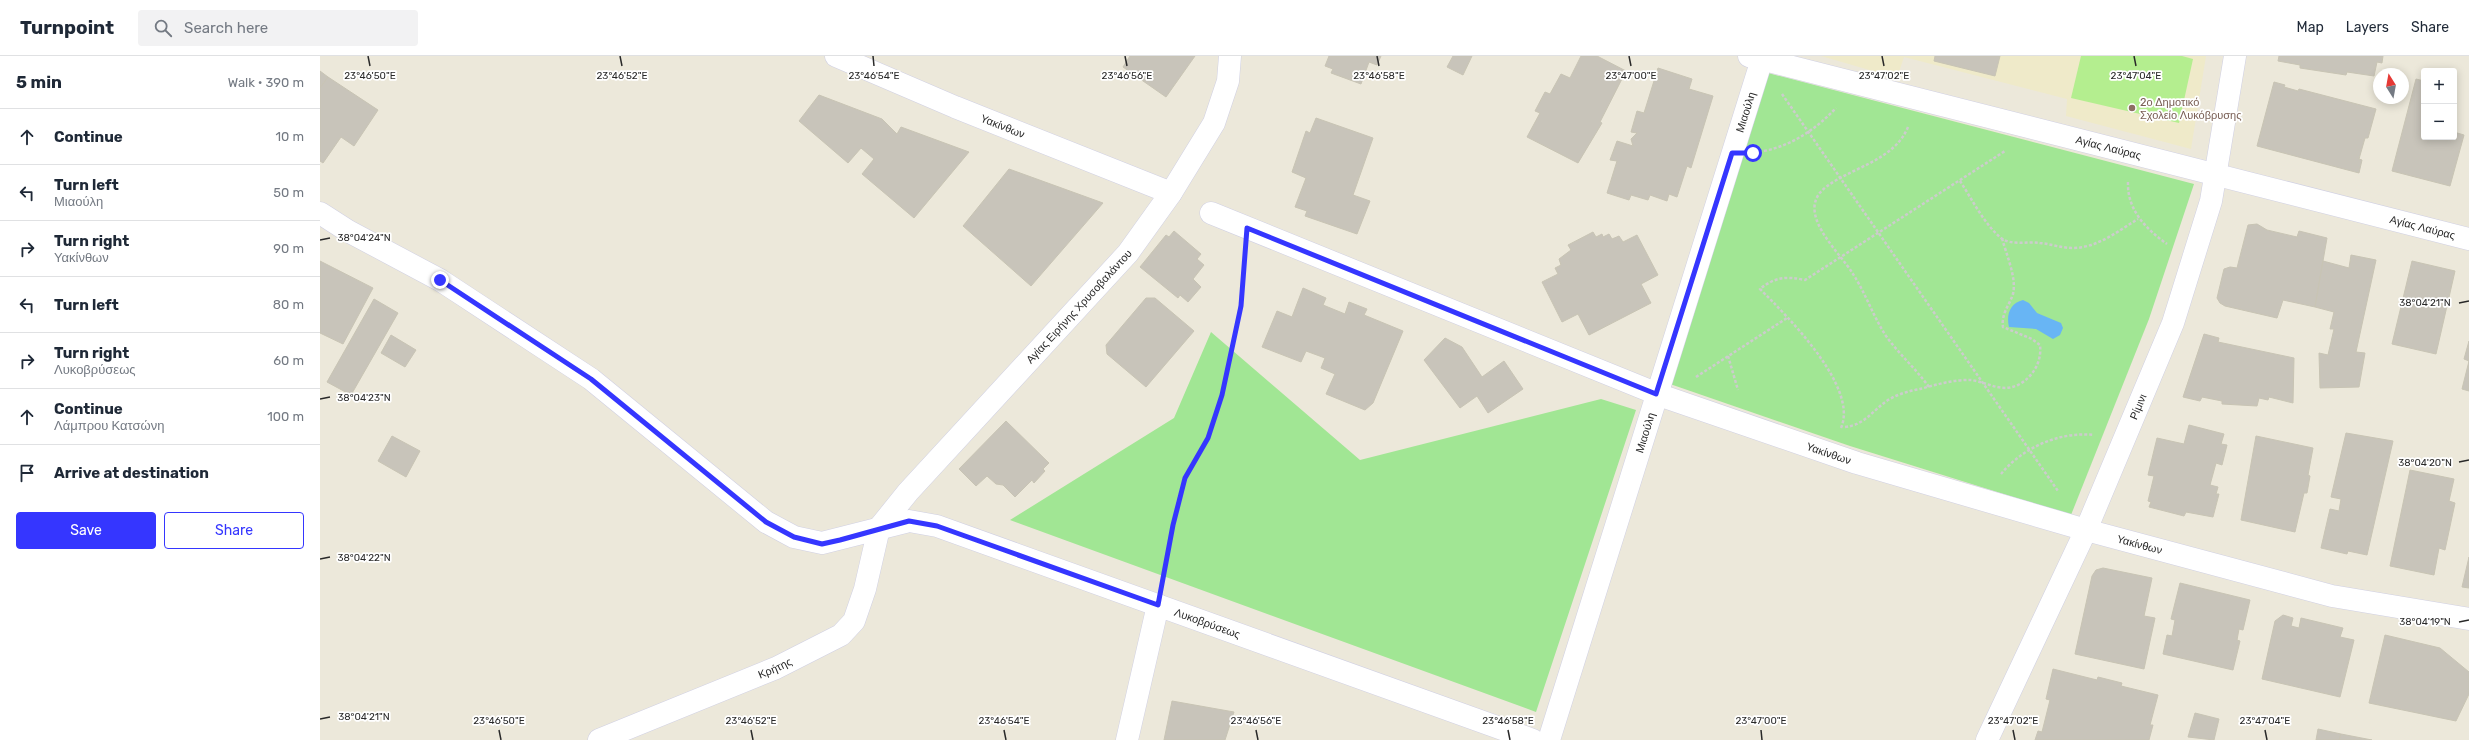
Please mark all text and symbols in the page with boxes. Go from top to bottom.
search box [138,10,418,46]
text: Turnpoint [20,16,114,39]
icon: search [152,17,174,39]
text: Search here [184,19,268,37]
text: Map [2297,19,2324,36]
text: Layers [2346,19,2389,36]
text: Share [2411,19,2449,36]
north arrow [2373,68,2409,104]
map controls [2421,68,2457,140]
button: + [2421,68,2457,104]
text: 23°46'50"E [344,70,396,82]
text: 23°46'52"E [597,70,648,82]
text: 23°46'54"E [848,70,900,82]
text: 23°46'56"E [1102,70,1152,82]
text: 23°46'58"E [1353,70,1405,82]
text: 23°47'00"E [1605,70,1657,82]
text: 23°47'02"E [1859,70,1909,82]
text: 23°47'04"E [2111,70,2161,82]
text: 5 min [16,72,62,92]
text: Walk · 390 m [228,75,304,90]
street label: Μιαούλη [1733,90,1758,134]
place label: 2ο Δημοτικό Σχολείο Λυκόβρυσης [2140,96,2242,122]
marker: 2ο Δημοτικό Σχολείο Λυκόβρυσης [2127,103,2137,113]
button: − [2421,104,2457,140]
street label: Υακίνθων [979,111,1027,141]
icon: ahead [16,126,38,148]
text: Continue [54,128,123,146]
text: 10 m [275,129,304,144]
street label: Αγίας Λαύρας [2074,133,2143,162]
route start [1744,144,1762,162]
text: Turn left [54,176,119,194]
icon: left [16,182,38,204]
text: 50 m [273,185,304,200]
text: Μιαούλη [54,194,103,209]
street label: Αγίας Λαύρας [2388,213,2457,242]
text: Turn right [54,232,129,250]
text: 38°04'24"N [337,232,391,244]
icon: right [16,238,38,260]
text: 90 m [273,241,304,256]
street label: Αγίας Ειρήνης Χρυσοβαλάντου [1023,247,1134,366]
text: Υακίνθων [54,250,109,265]
route end [431,271,449,289]
icon: left [16,294,38,316]
text: Turn left [54,296,119,314]
text: 80 m [273,297,304,312]
text: 38°04'21"N [2399,297,2451,309]
text: Turn right [54,344,129,362]
icon: right [16,350,38,372]
text: 60 m [273,353,304,368]
text: Λυκοβρύσεως [54,362,136,377]
street label: Ρίμινι [2127,391,2149,421]
text: 38°04'23"N [337,392,391,404]
text: Continue [54,400,123,418]
icon: ahead [16,406,38,428]
text: 100 m [267,409,304,424]
street label: Μιαούλη [1633,411,1658,455]
text: Λάμπρου Κατσώνη [54,418,164,433]
street label: Υακίνθων [1805,440,1853,467]
text: 38°04'20"N [2398,457,2452,469]
icon: arrive [16,462,38,484]
text: Arrive at destination [54,464,209,482]
button: Save [16,512,156,549]
button: Share [164,512,304,549]
street label: Υακίνθων [2116,532,2164,557]
text: 38°04'22"N [337,552,391,564]
street label: Λυκοβρύσεως [1173,605,1242,641]
text: 38°04'19"N [2399,616,2451,628]
street label: Κρήτης [756,655,794,681]
text: 38°04'21"N [338,711,390,723]
text: 23°46'50"E [473,715,525,727]
text: 23°46'52"E [726,715,777,727]
text: 23°46'54"E [978,715,1030,727]
text: 23°46'56"E [1231,715,1281,727]
text: 23°46'58"E [1482,715,1534,727]
text: 23°47'00"E [1735,715,1787,727]
text: 23°47'02"E [1988,715,2038,727]
text: 23°47'04"E [2240,715,2290,727]

